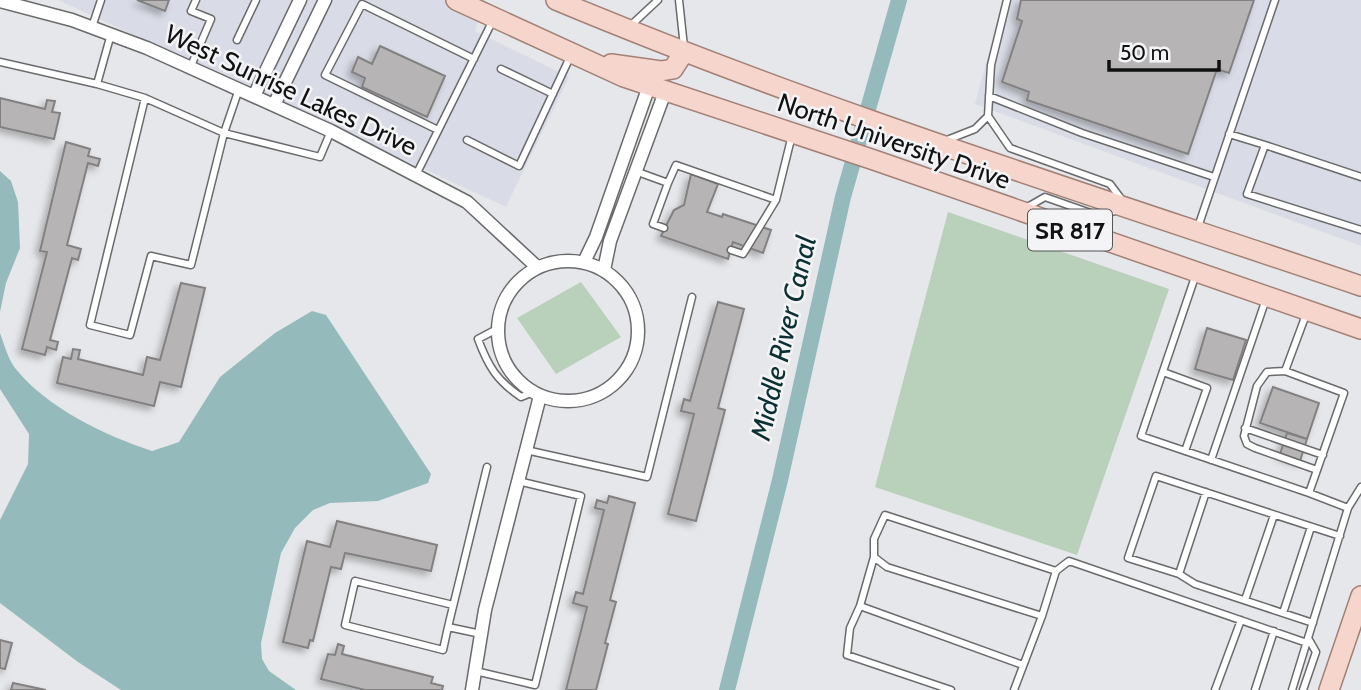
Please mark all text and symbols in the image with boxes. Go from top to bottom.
street label: West Sunrise Lakes Drive [160,18,422,162]
scale bar [1109,28,1219,72]
text: 50 m [1120,40,1169,65]
street label: North University Drive [773,86,1015,196]
road number: SR 817 [1028,210,1112,250]
water label: Middle River Canal [743,232,823,444]

